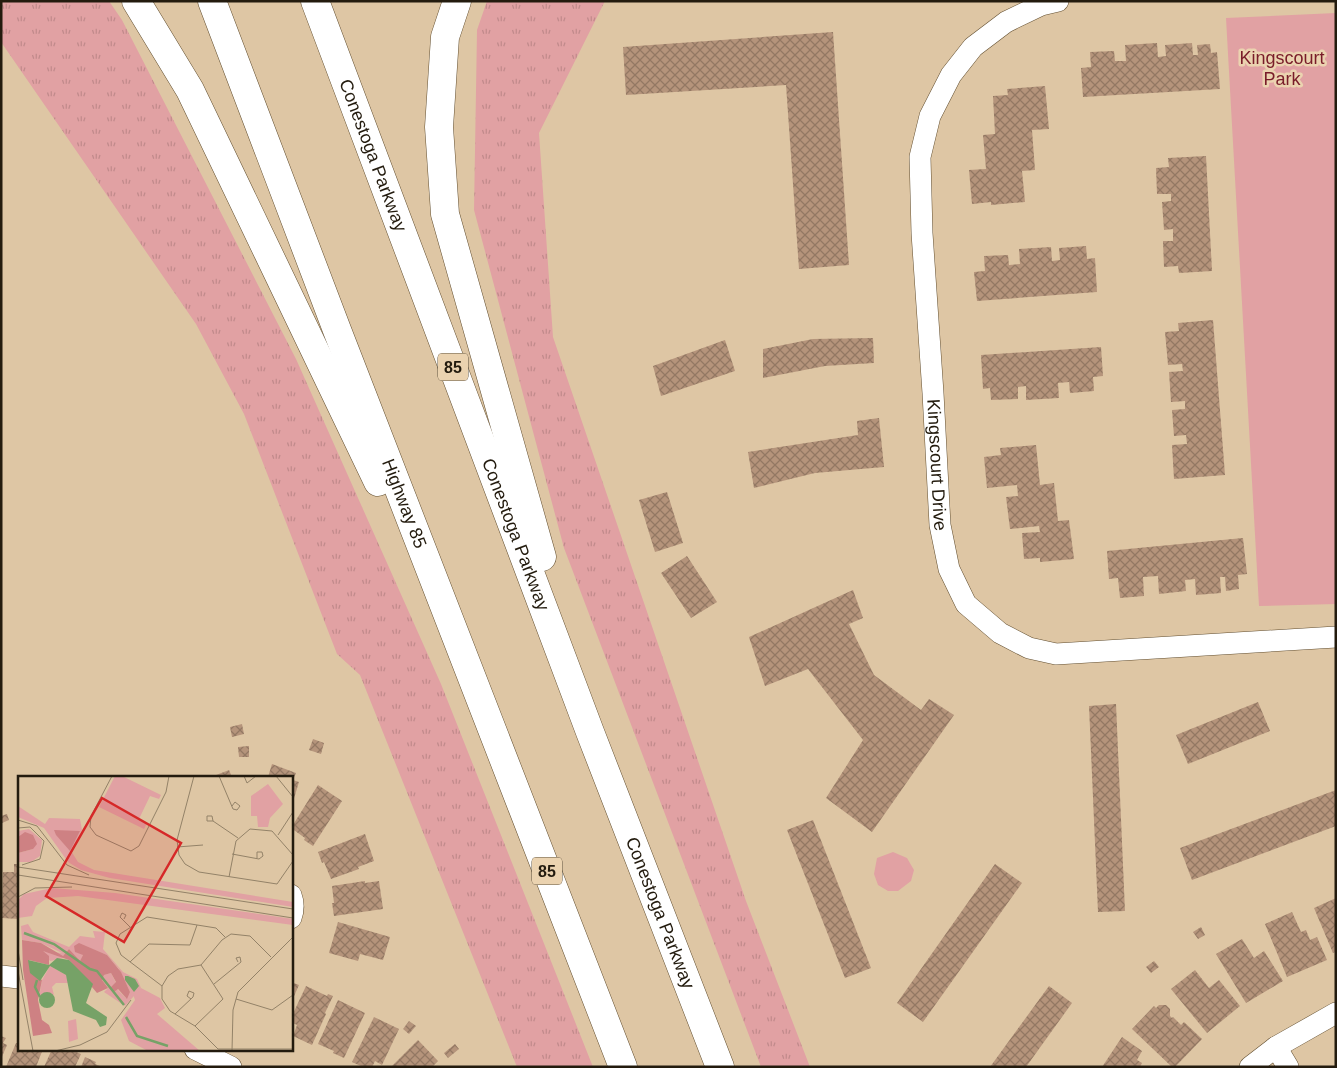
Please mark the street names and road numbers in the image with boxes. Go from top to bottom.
street label: Conestoga Parkway [335,76,411,234]
road number: 85 [438,354,468,381]
street label: Kingscourt Drive [923,398,951,533]
street label: Highway 85 [378,456,431,551]
street label: Conestoga Parkway [478,456,553,613]
street label: Conestoga Parkway [622,834,699,992]
road number: 85 [532,858,562,884]

